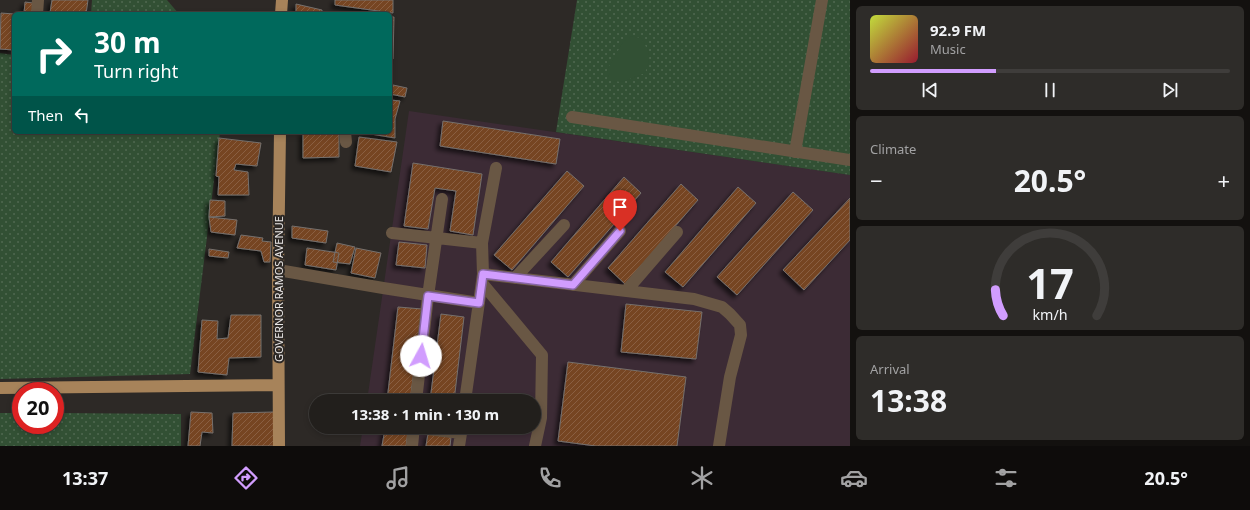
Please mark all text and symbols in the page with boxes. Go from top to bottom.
text: 92.9 FM [930,20,986,40]
text: 30 m [94,23,161,61]
icon: right [28,28,80,80]
text: Music [930,40,966,58]
text: Turn right [94,59,178,83]
icon: previous [919,79,941,101]
icon: pause [1039,79,1061,101]
icon: next [1159,79,1181,101]
icon: left [71,104,93,126]
text: Then [28,105,63,125]
text: Climate [870,140,916,158]
text: 20.5° [1014,160,1086,201]
text: − [870,165,883,195]
text: + [1217,165,1230,195]
pin [603,190,637,231]
icon: arrive [609,196,631,218]
street label: GOVERNOR RAMOS AVENUE [271,216,286,362]
text: 17 [1026,255,1074,311]
text: km/h [1032,305,1068,324]
position arrow [400,335,442,377]
text: Arrival [870,360,910,378]
text: 13:38 [870,380,947,421]
speed limit sign: 20 [12,382,64,434]
text: 13:38 · 1 min · 130 m [351,404,499,424]
icon: directions [232,464,260,492]
icon: music [384,464,412,492]
icon: phone [536,464,564,492]
icon: climate [688,464,716,492]
icon: car [840,464,868,492]
icon: filters [992,464,1020,492]
text: 13:37 [62,466,108,490]
text: 20.5° [1144,466,1188,490]

